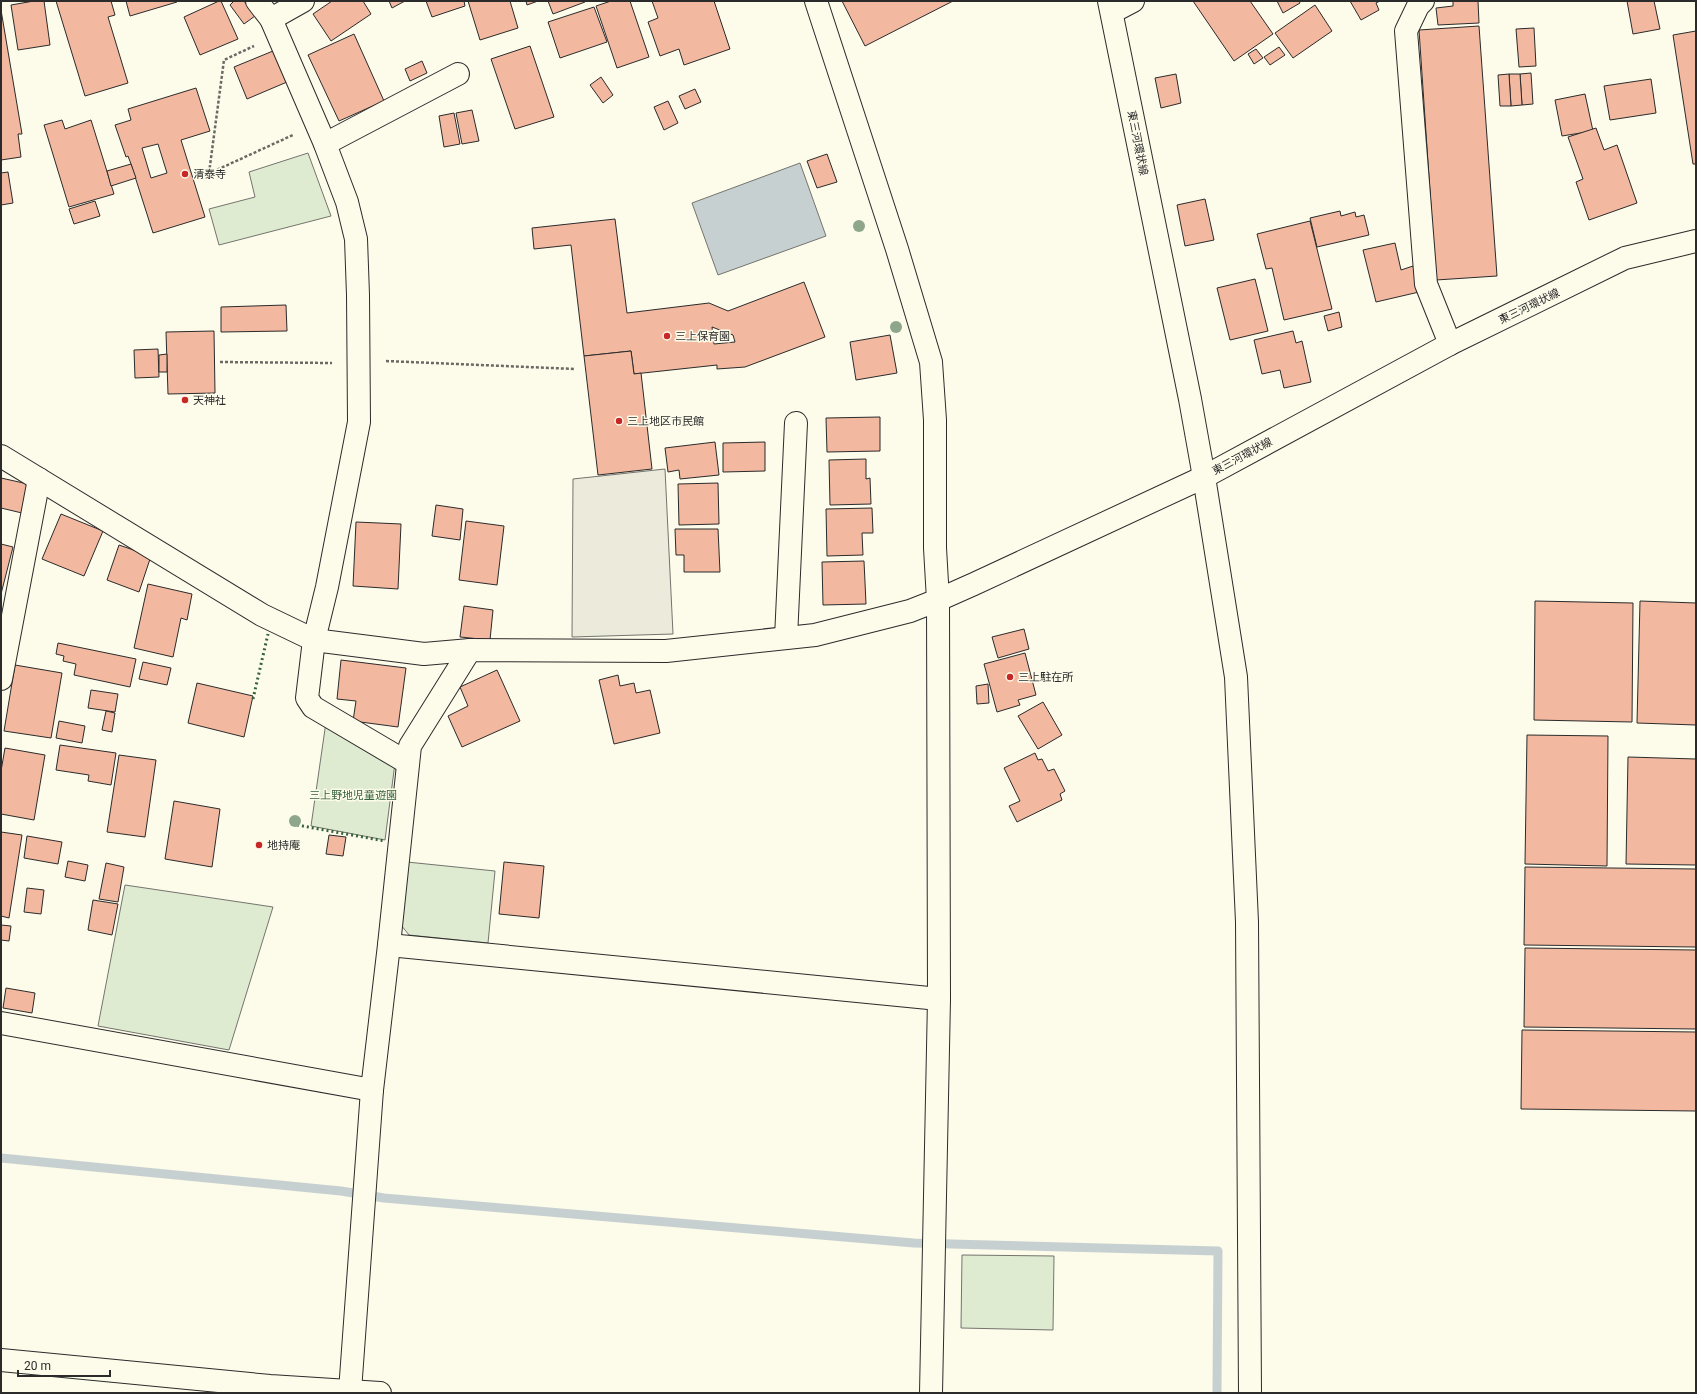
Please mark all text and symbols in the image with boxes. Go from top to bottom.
street label: 東三河環状線 [1125,109,1150,177]
place label: 清泰寺 [193,168,226,181]
marker: 清泰寺 [180,169,190,179]
street label: 東三河環状線 [1497,286,1562,327]
place label: 三上保育園 [675,330,730,343]
marker: 三上保育園 [662,331,672,341]
place label: 天神社 [193,394,226,407]
marker: 天神社 [180,395,190,405]
place label: 三上地区市民館 [627,415,704,428]
marker: 三上地区市民館 [614,416,624,426]
street label: 東三河環状線 [1210,435,1274,478]
place label: 三上駐在所 [1018,671,1074,684]
marker: 三上駐在所 [1005,672,1015,682]
park label: 三上野地児童遊園 [309,789,397,802]
place label: 地持庵 [267,839,300,852]
marker: 地持庵 [254,840,264,850]
scale bar [18,1352,110,1378]
text: 20 m [24,1359,51,1373]

